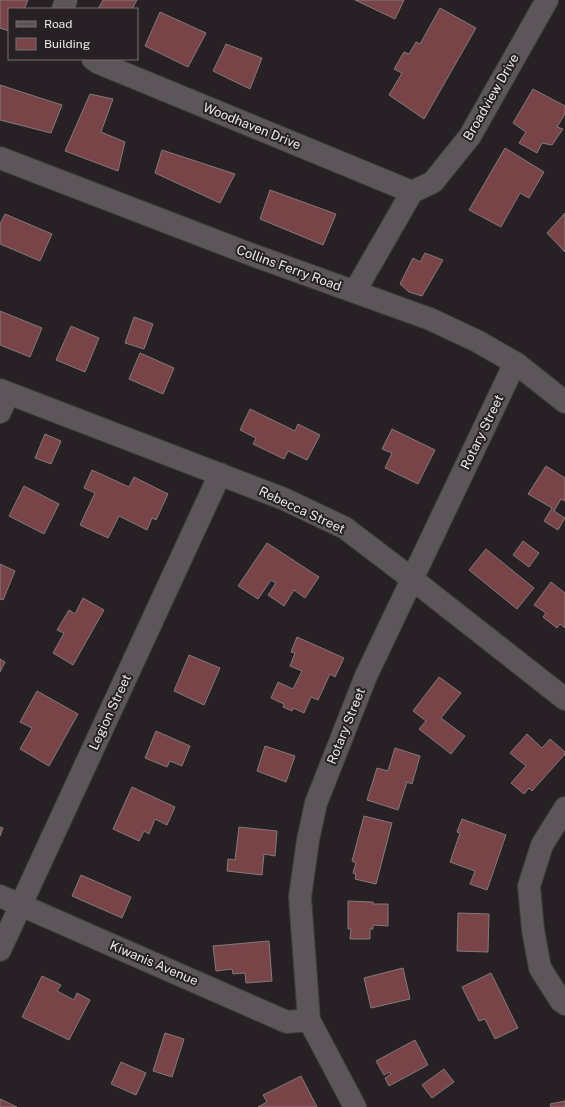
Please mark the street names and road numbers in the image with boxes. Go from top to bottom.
street label: Broadview Drive [460,51,522,143]
street label: Woodhaven Drive [201,99,303,153]
street label: Collins Ferry Road [235,242,343,294]
street label: Rotary Street [457,392,507,472]
street label: Rebecca Street [257,483,347,537]
street label: Legion Street [86,672,134,752]
street label: Rotary Street [324,686,368,766]
street label: Kiwanis Avenue [108,938,200,988]

